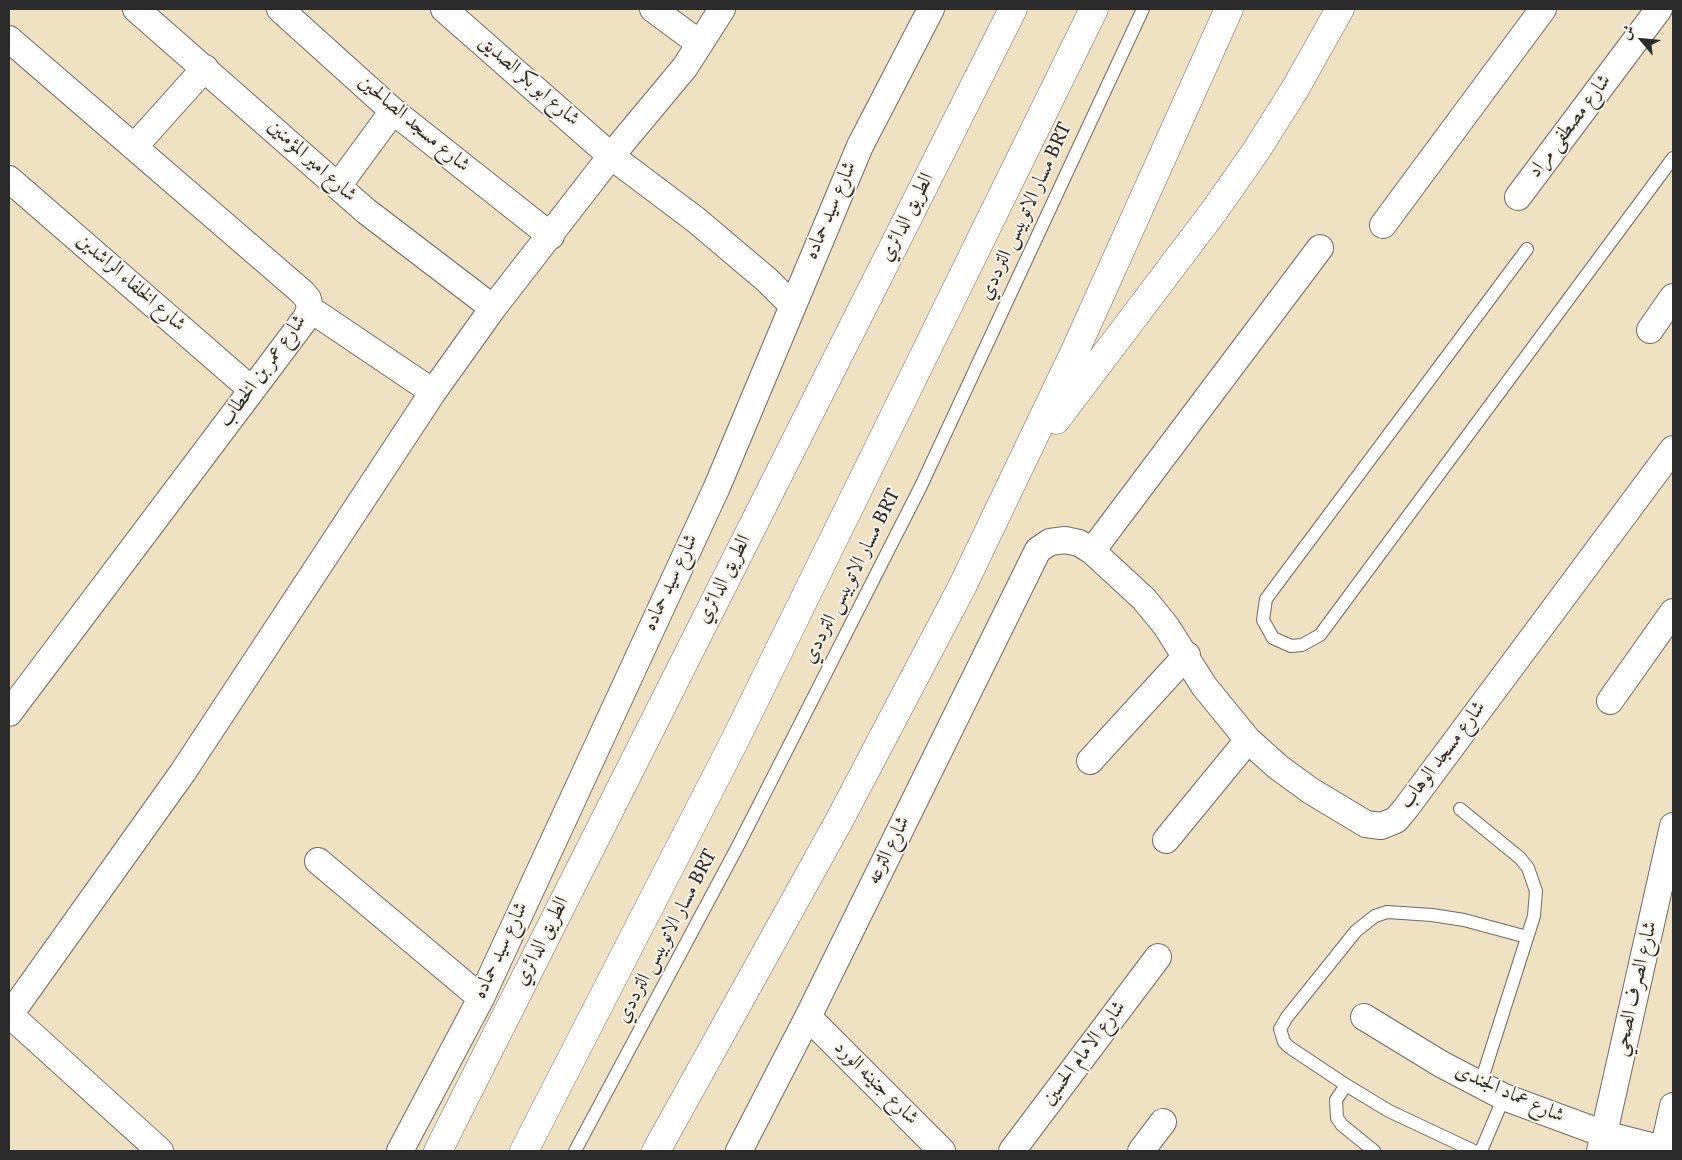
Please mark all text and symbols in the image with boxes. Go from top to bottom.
north arrow [1617,15,1667,65]
text: ش [1617,22,1640,43]
street label: شارع ابو بكر الصديق [472,31,584,133]
street label: شارع مصطفى مراد [1524,70,1618,184]
street label: شارع مسجد الصالحين [352,71,474,179]
street label: شارع امير المؤمنين [261,116,361,208]
street label: مسار الاتوبيس الترددي BRT [975,120,1079,304]
street label: شارع سيد حماده [801,158,863,264]
street label: الطريق الدائري [875,170,941,266]
street label: شارع الخلفاء الراشدين [70,230,190,338]
street label: شارع عمر بن الخطاب [215,311,313,433]
street label: مسار الاتوبيس الترددي BRT [799,486,907,668]
street label: شارع سيد حماده [639,531,705,635]
street label: الطريق الدائري [692,532,758,628]
street label: شارع مسجد الوهاب [1396,697,1492,815]
street label: شارع الترعه [863,813,917,889]
street label: مسار الاتوبيس الترددي BRT [612,846,724,1028]
street label: الطريق الدائري [510,894,576,990]
street label: شارع سيد حماده [469,899,535,1003]
street label: شارع الصرف الصحي [1610,919,1664,1059]
street label: شارع الامام الحسين [1038,997,1132,1111]
street label: شارع جنينه الورد [828,1037,922,1131]
street label: شارع عماد الجندى [1451,1060,1567,1130]

